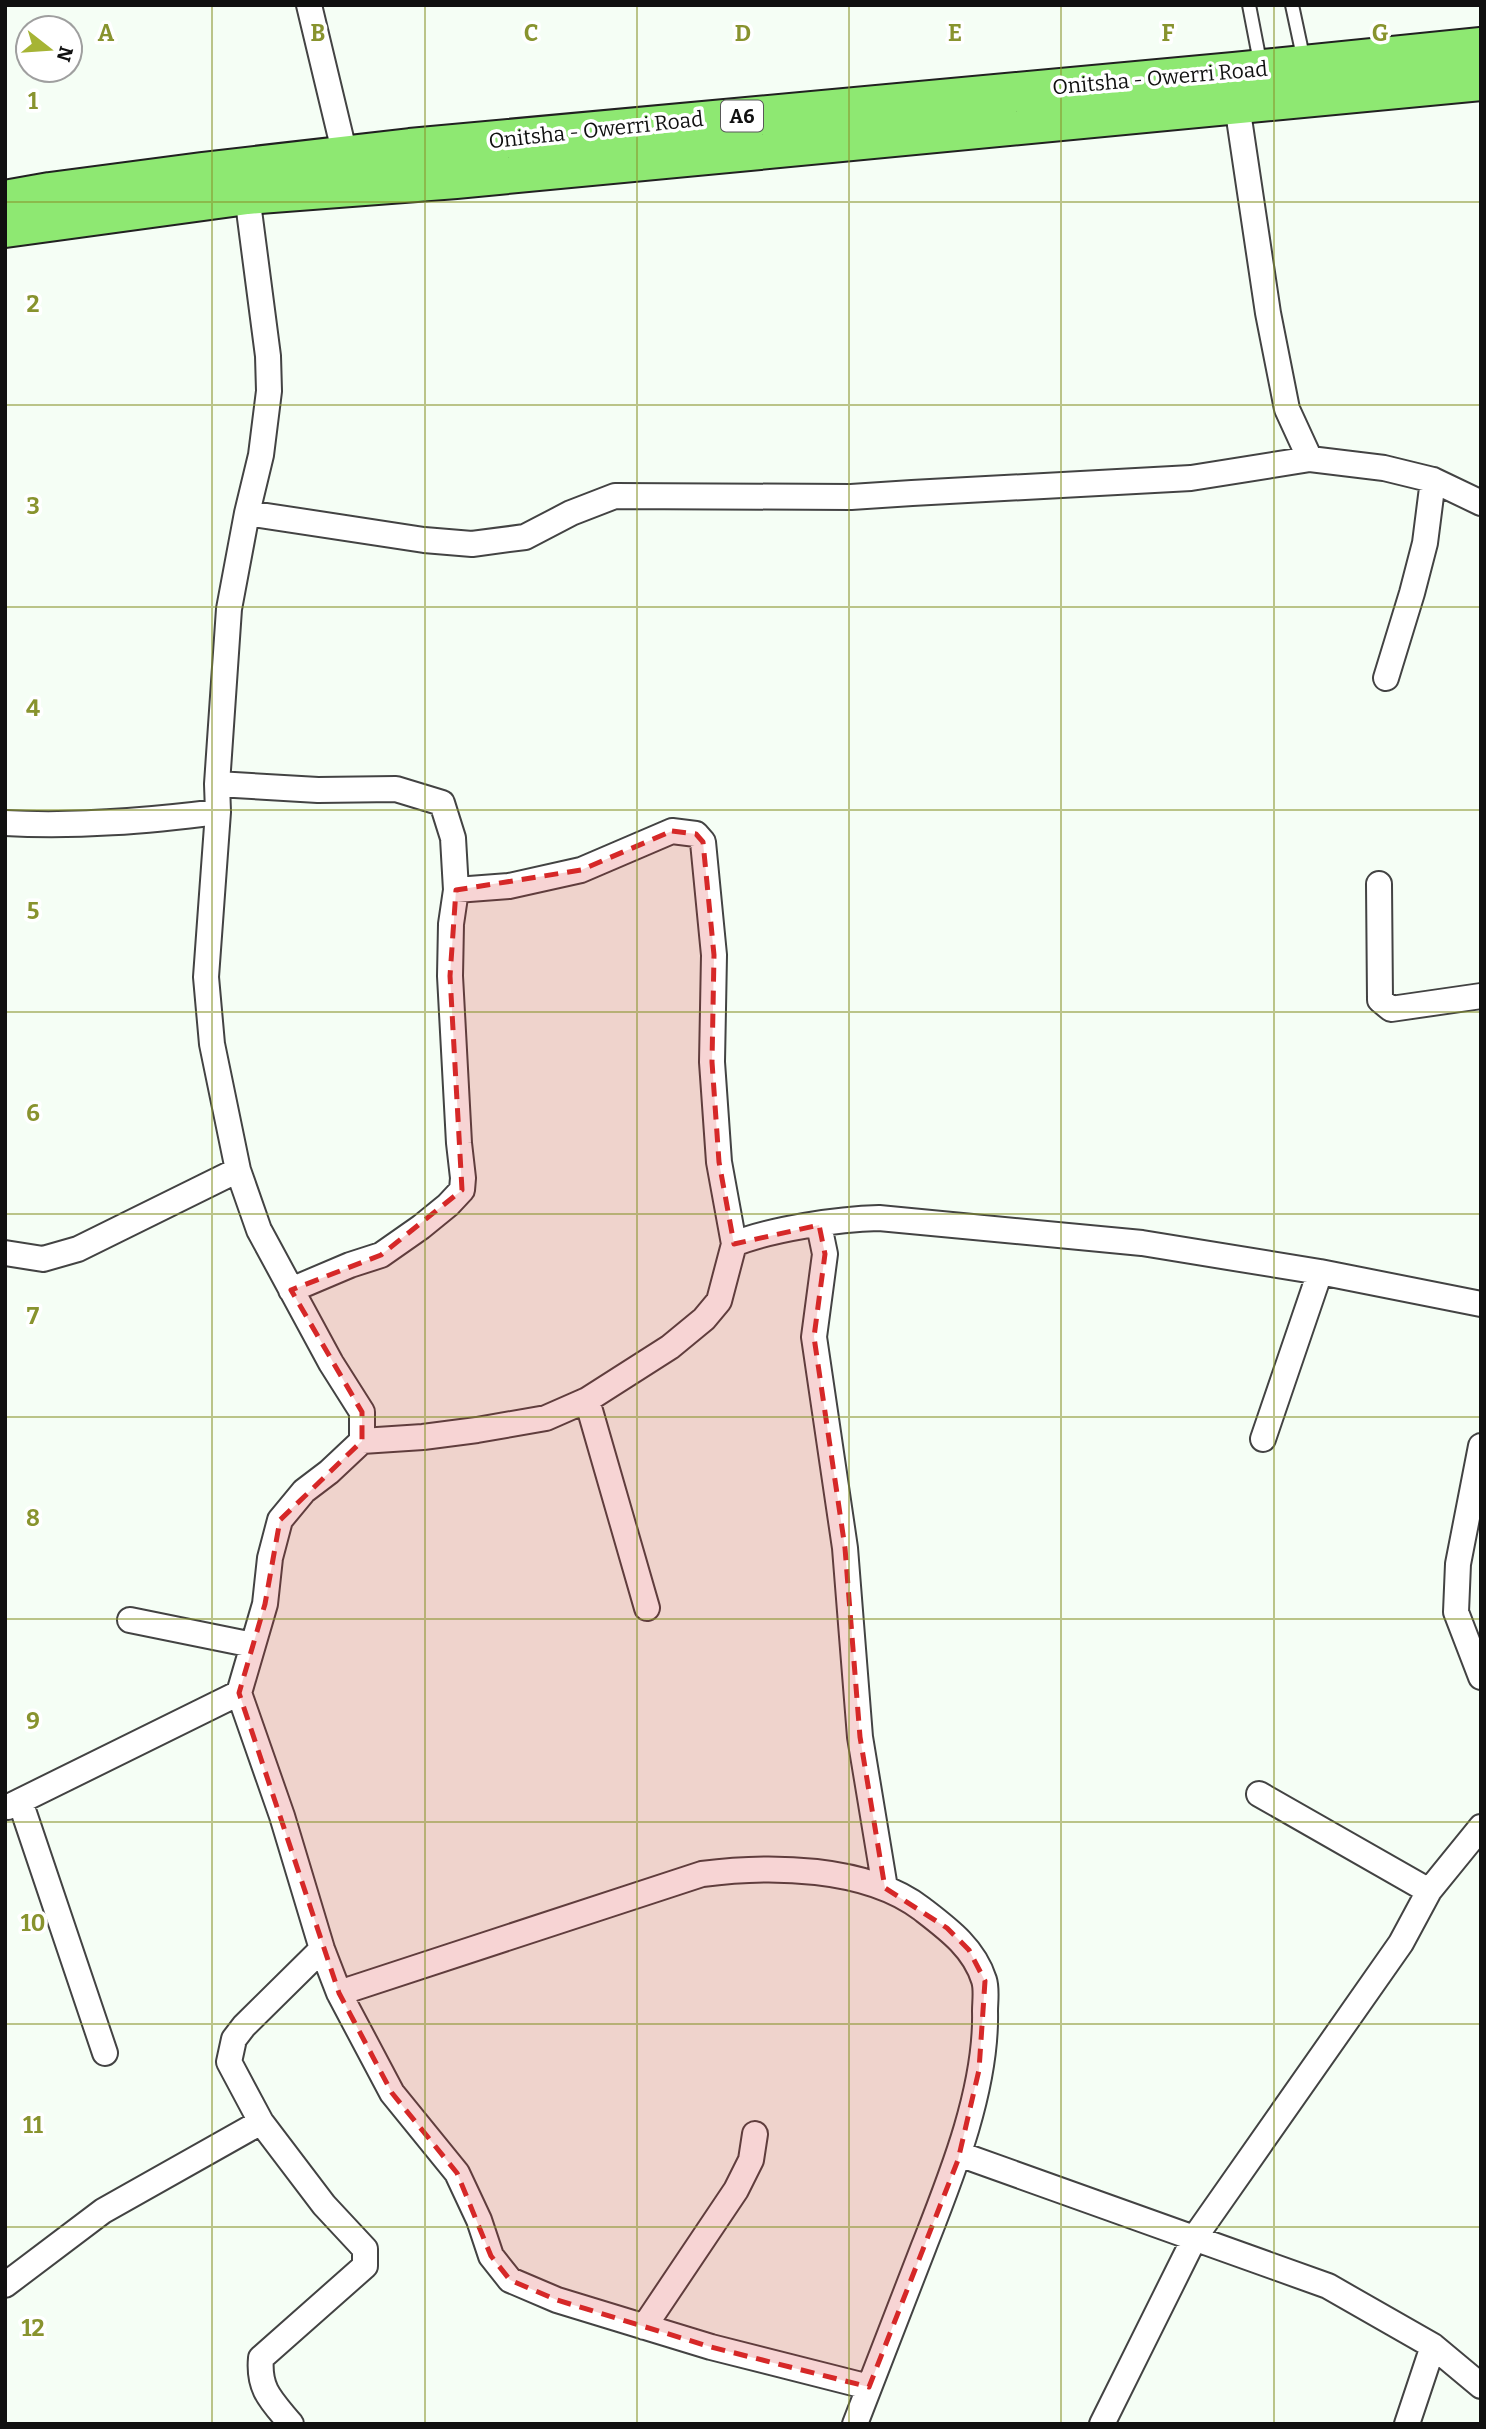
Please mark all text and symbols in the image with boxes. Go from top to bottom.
north arrow [14,14,84,84]
text: A [98,19,115,47]
text: B [311,19,325,47]
text: C [524,19,538,47]
text: D [735,19,751,47]
text: E [948,19,962,47]
text: F [1162,19,1175,47]
text: G [1372,19,1389,47]
text: N [52,43,78,65]
street label: Onitsha - Owerri Road [1051,56,1269,100]
text: 1 [28,87,38,115]
road number: A6 [721,100,763,132]
street label: Onitsha - Owerri Road [487,106,705,154]
text: 2 [27,290,40,318]
text: 3 [26,492,40,520]
text: 4 [26,694,40,722]
text: 5 [27,897,39,925]
text: 6 [26,1099,40,1127]
text: 7 [27,1302,40,1330]
text: 8 [26,1504,40,1532]
text: 9 [26,1707,40,1735]
text: 10 [21,1909,45,1937]
text: 11 [23,2111,43,2139]
text: 12 [22,2314,44,2342]

